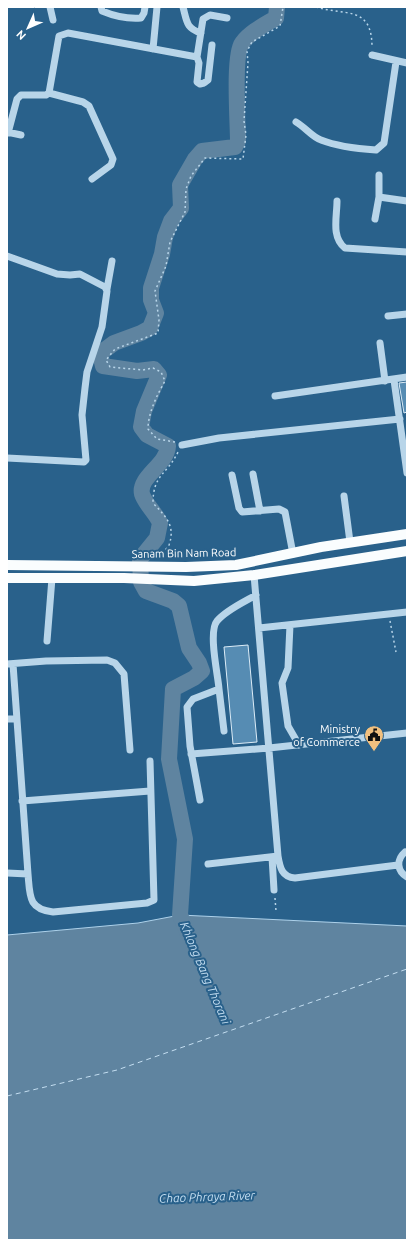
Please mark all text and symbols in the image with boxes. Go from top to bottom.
north arrow [8,8,48,48]
text: N [14,28,28,42]
street label: Sanam Bin Nam Road [132,546,236,560]
place label: Ministry of Commerce [293,723,361,748]
public building icon: Ministry of Commerce [363,724,385,752]
water label: Khlong Bang Thorani [178,920,233,1027]
water label: Chao Phraya River [159,1188,256,1205]

